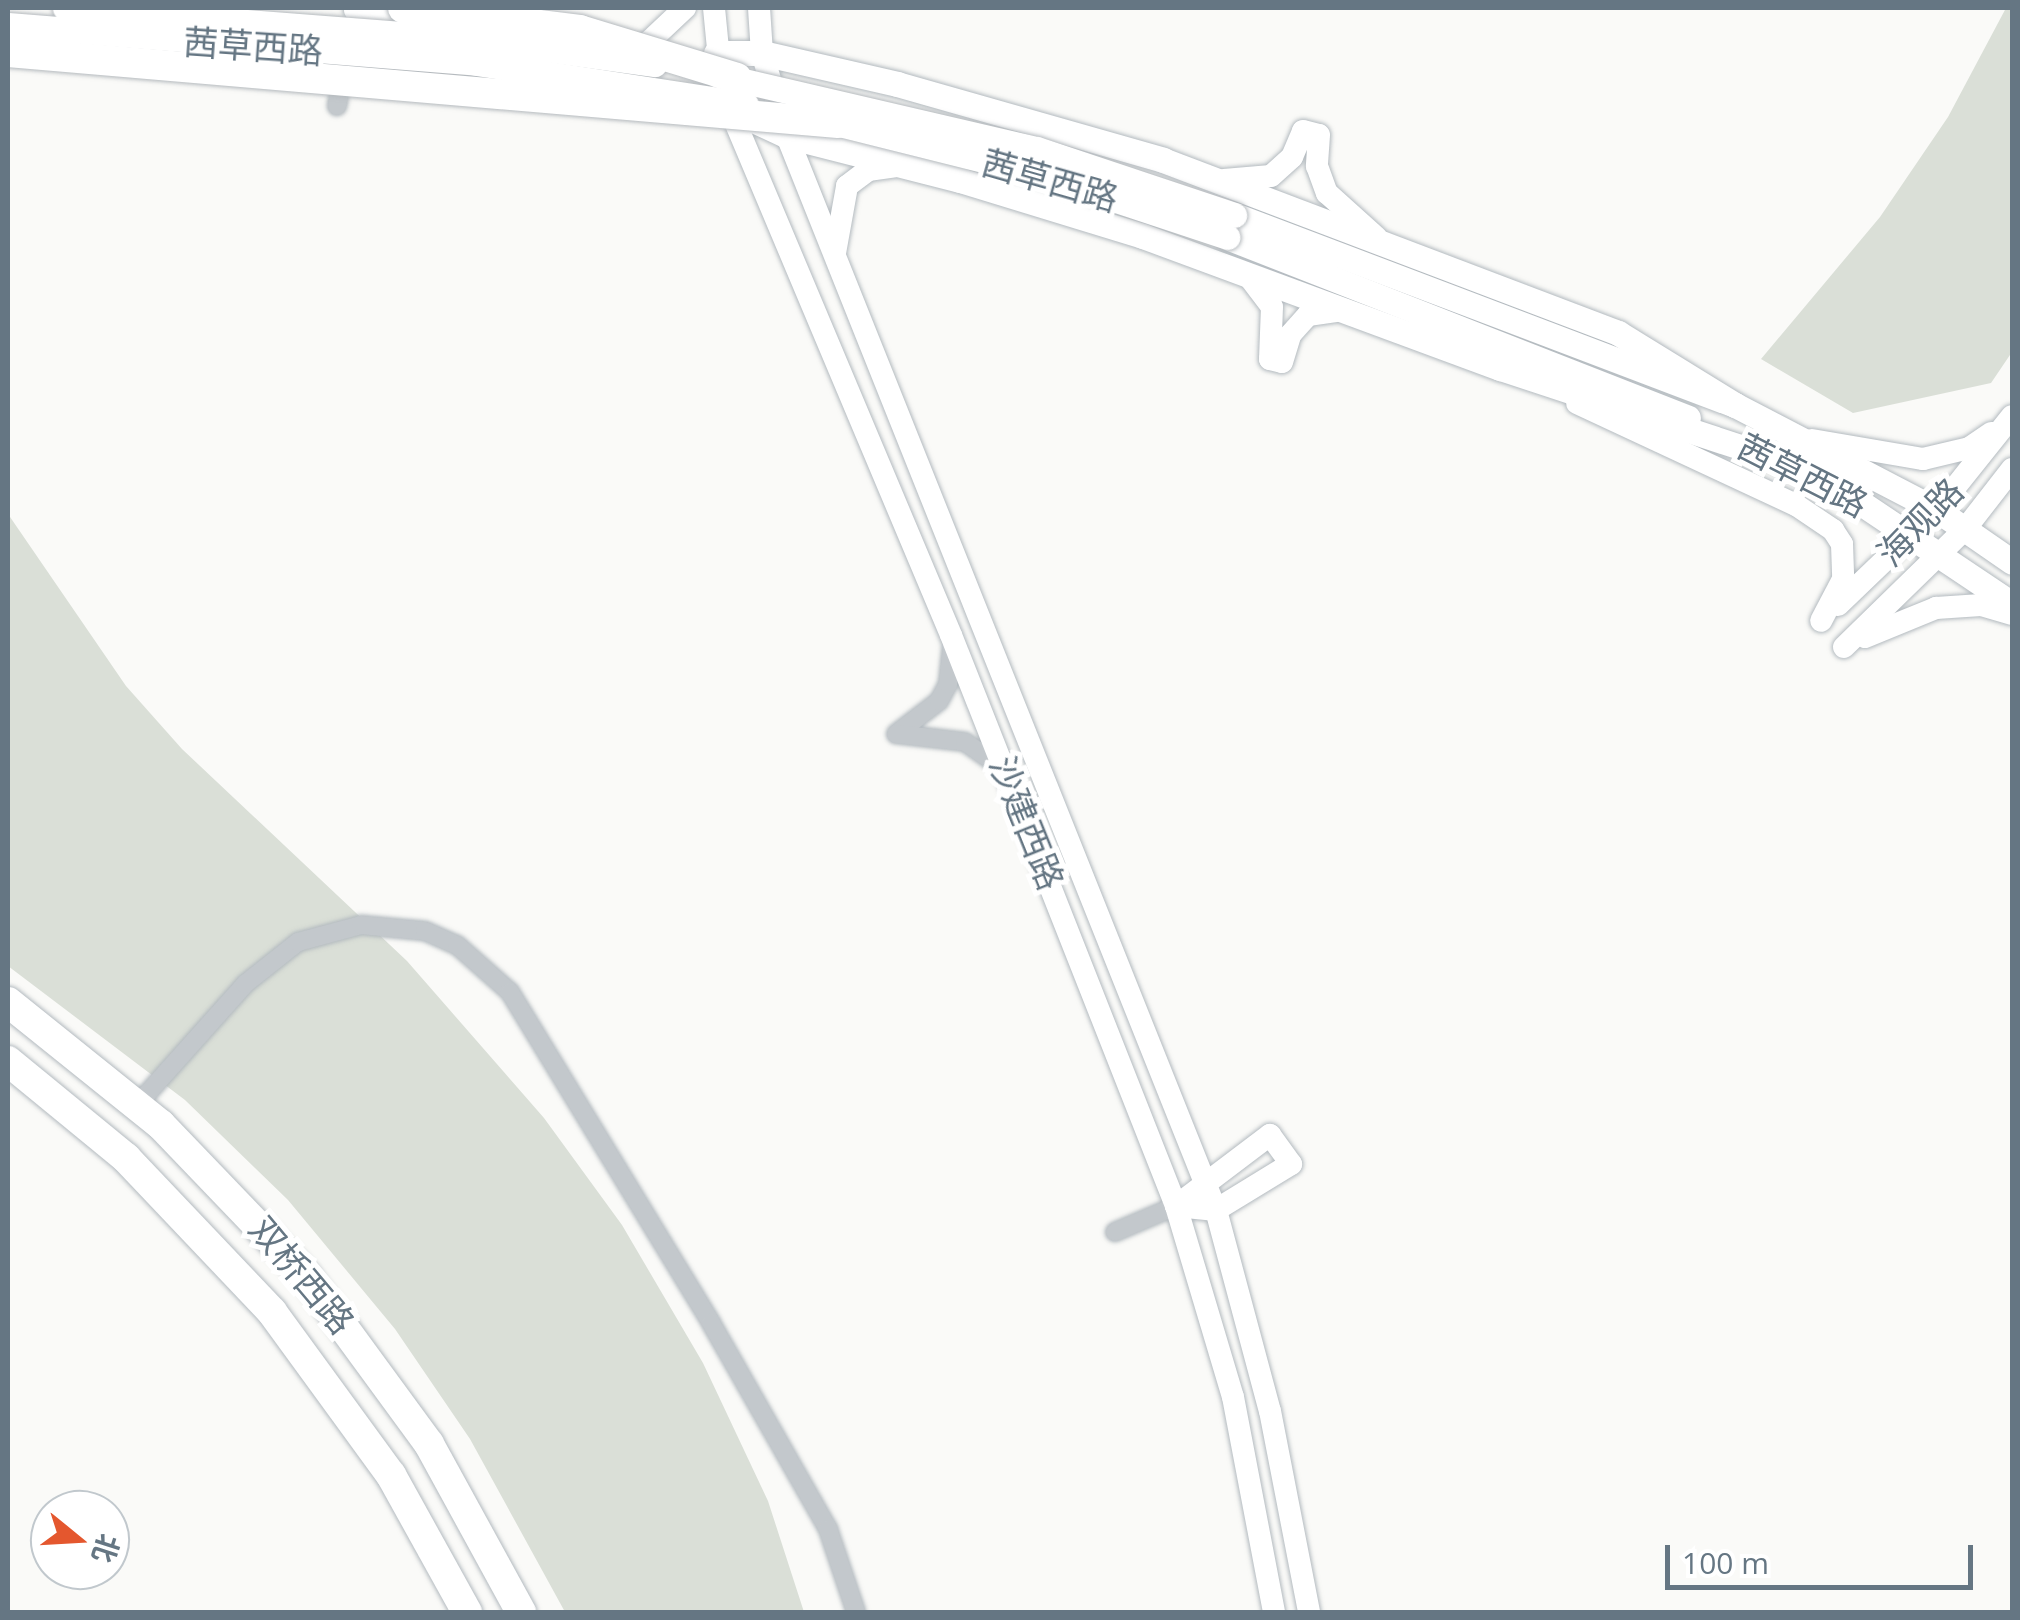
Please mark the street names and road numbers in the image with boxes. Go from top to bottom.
street label: 茜草西路 [182,20,324,72]
street label: 茜草西路 [977,141,1123,219]
street label: 茜草西路 [1731,425,1875,525]
street label: 海观路 [1868,470,1972,574]
street label: 沙建西路 [981,750,1073,896]
street label: 双桥西路 [241,1208,363,1342]

